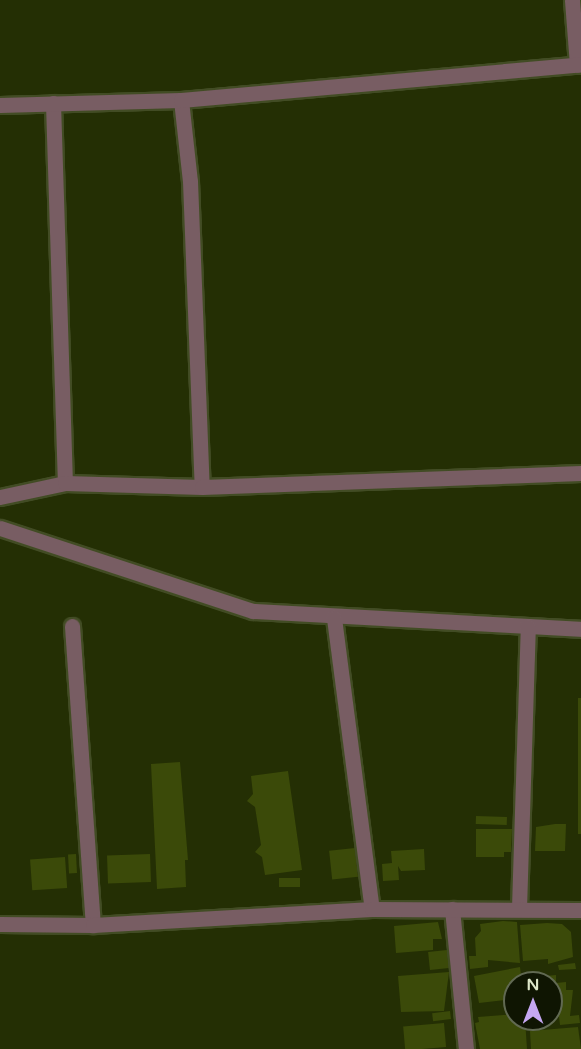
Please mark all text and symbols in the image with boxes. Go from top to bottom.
north arrow [503,971,563,1031]
text: N [527,975,539,995]

